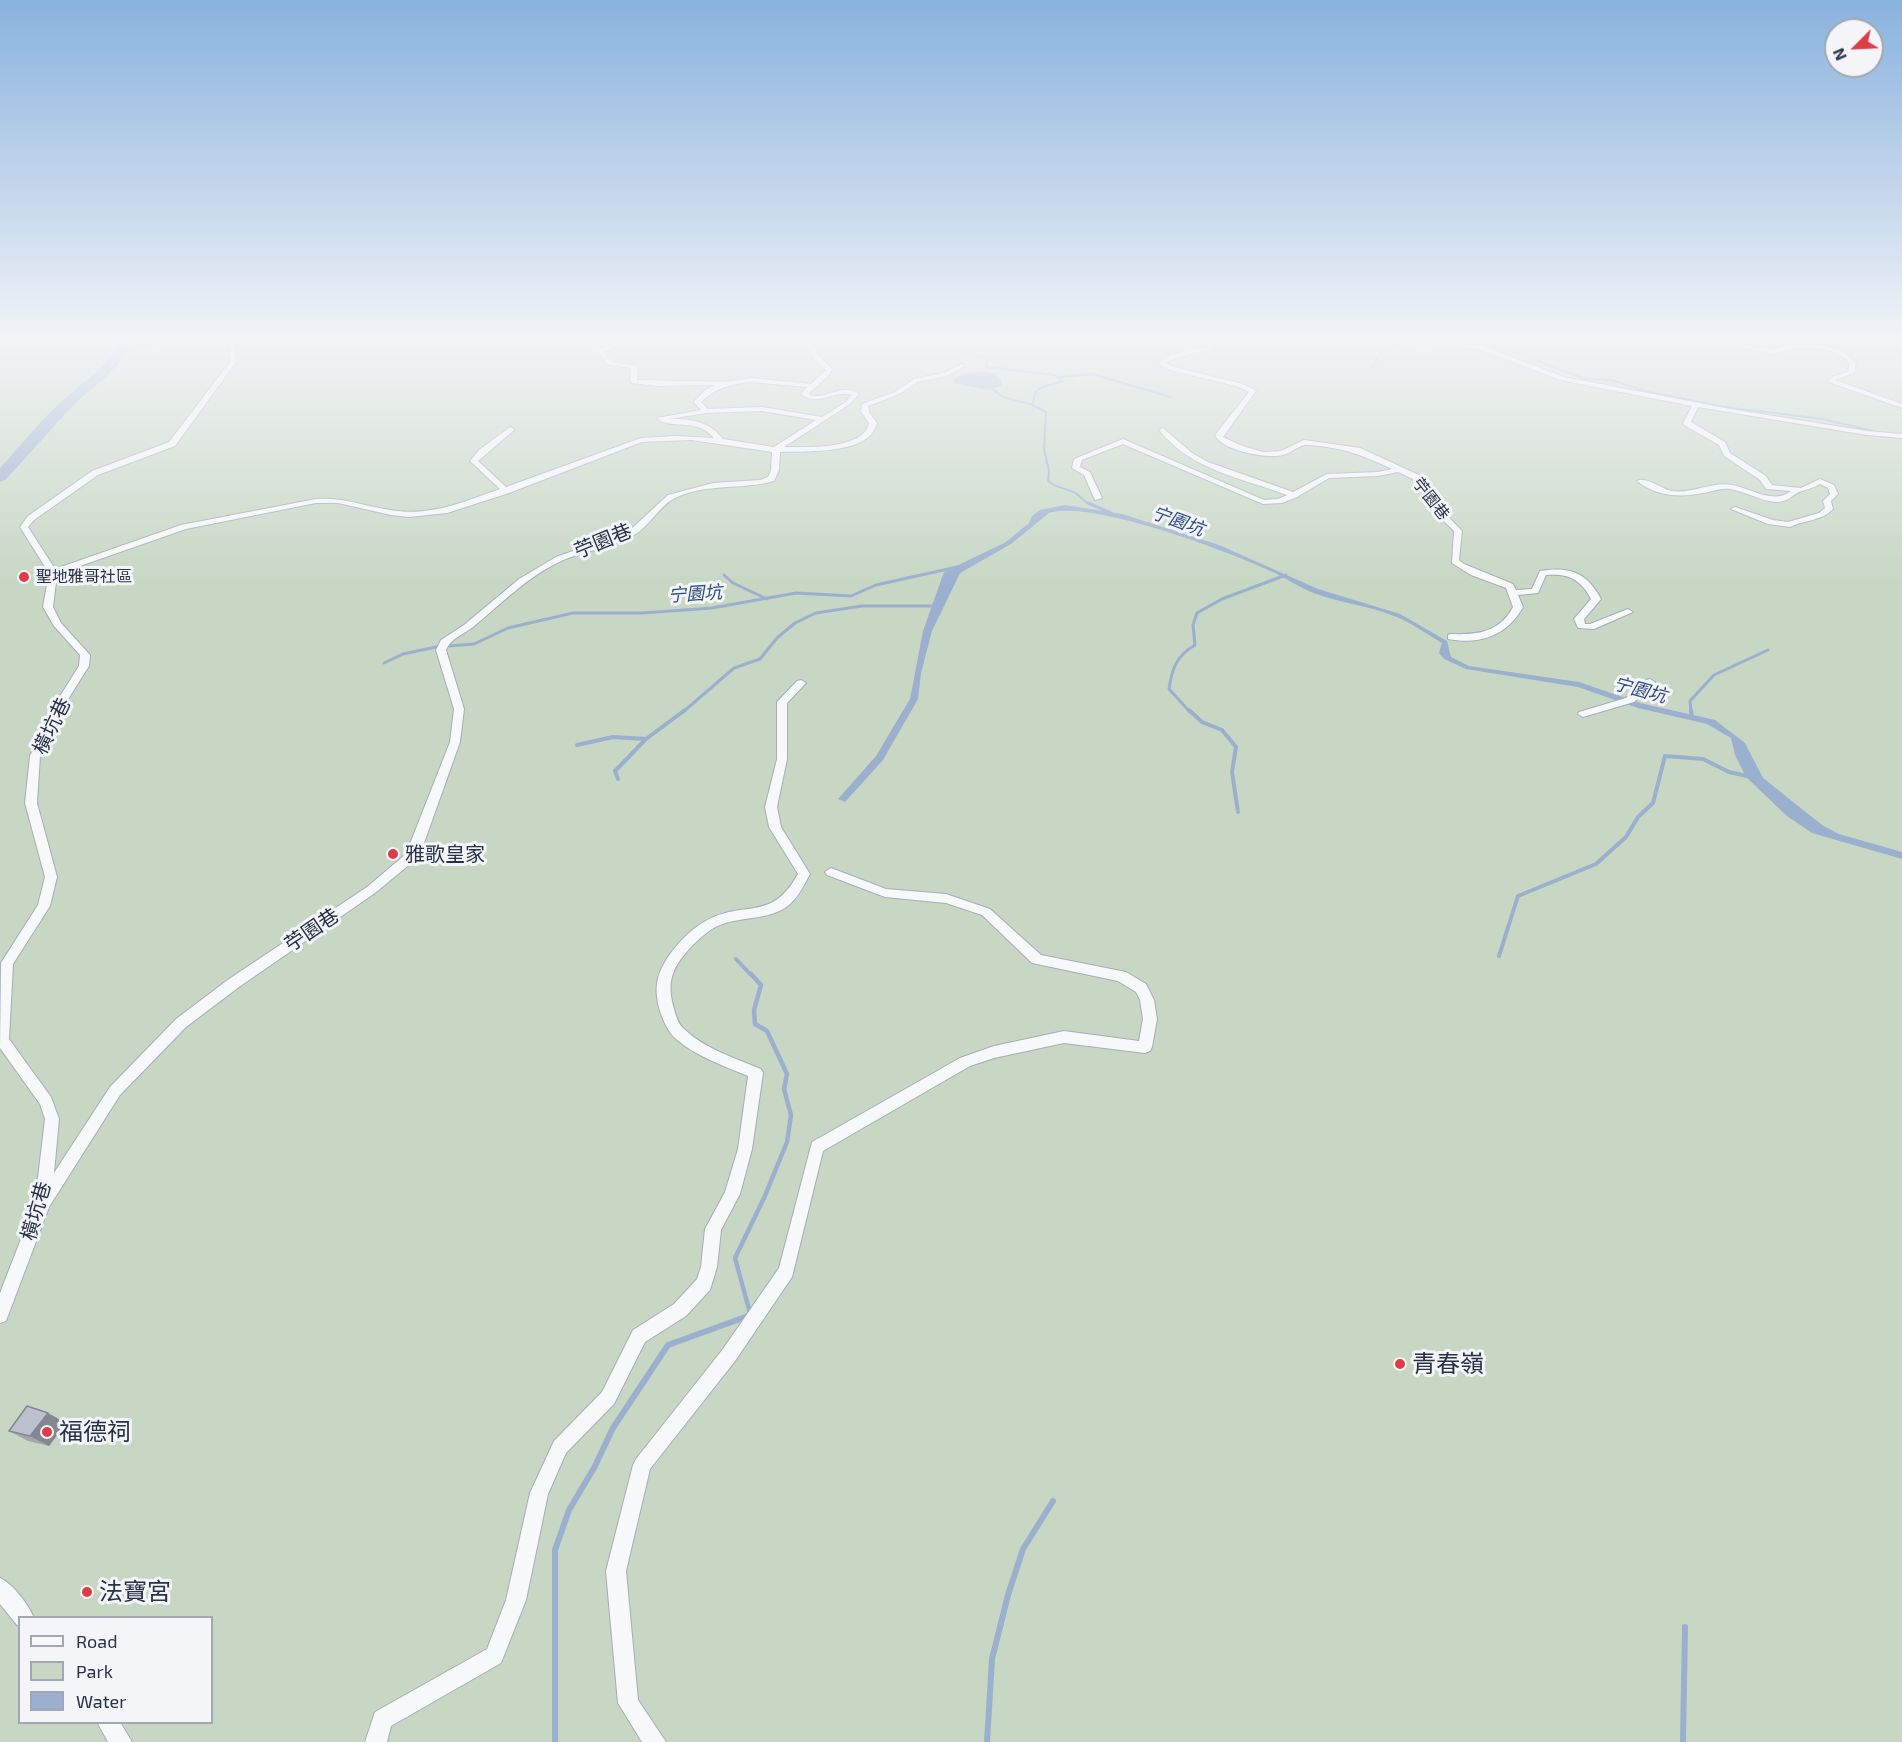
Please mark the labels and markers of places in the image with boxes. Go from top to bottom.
place label: 聖地雅哥社區 [36,567,132,587]
marker: 聖地雅哥社區 [17,570,31,584]
place label: 雅歌皇家 [405,842,485,866]
marker: 雅歌皇家 [386,847,400,861]
place label: 青春嶺 [1412,1350,1484,1378]
marker: 青春嶺 [1393,1357,1407,1371]
place label: 福德祠 [59,1418,131,1446]
marker: 福德祠 [40,1425,54,1439]
place label: 法寶宮 [99,1578,171,1606]
marker: 法寶宮 [80,1585,94,1599]

